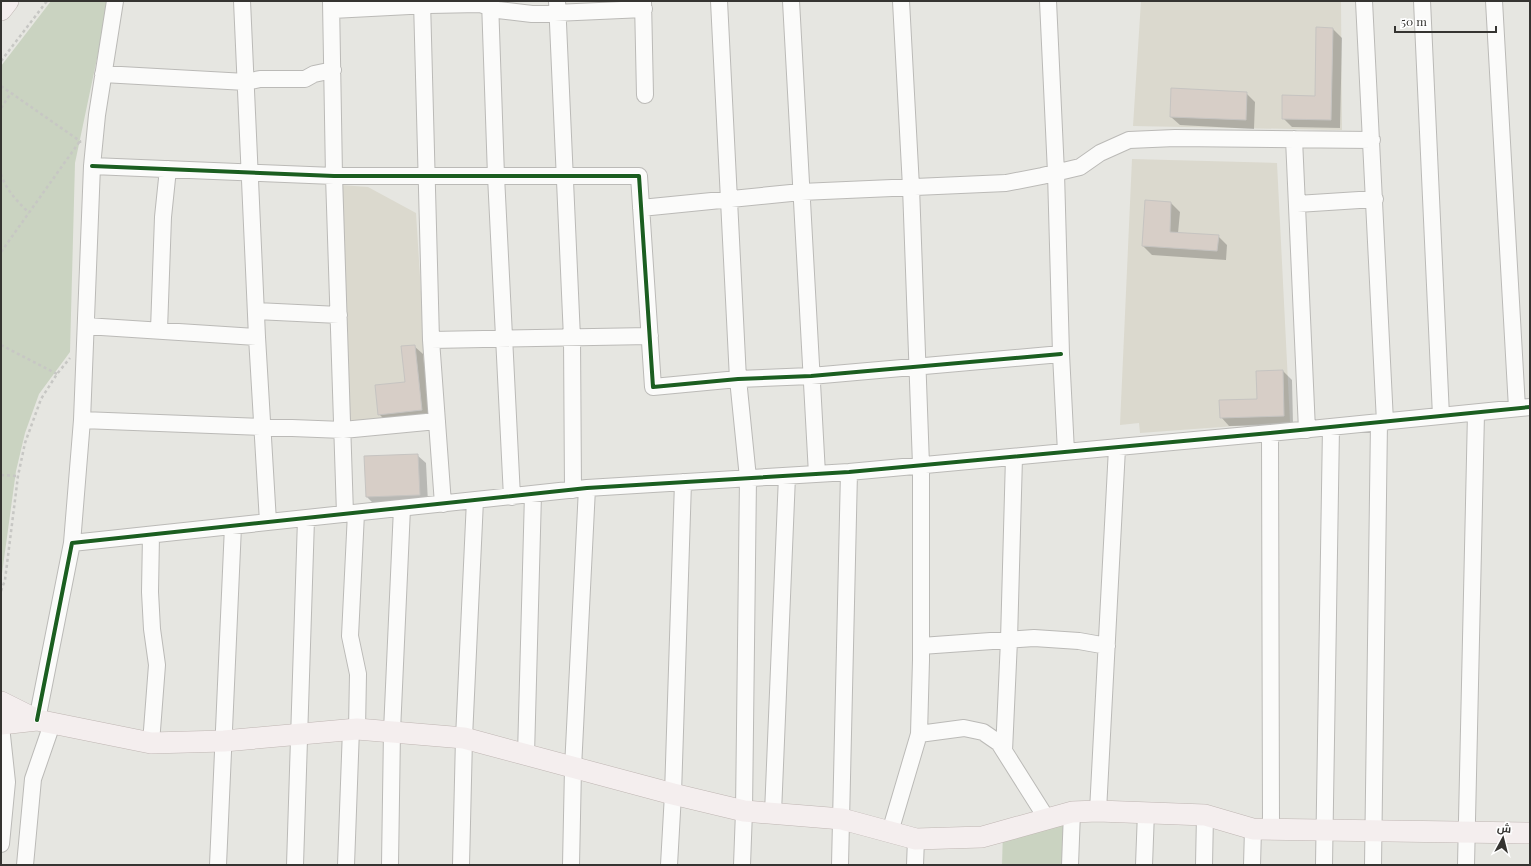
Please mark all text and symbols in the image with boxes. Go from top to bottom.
scale bar [1395,8,1496,34]
text: 50 m [1401,13,1427,29]
north arrow [1483,818,1523,858]
text: ش [1496,819,1512,836]

